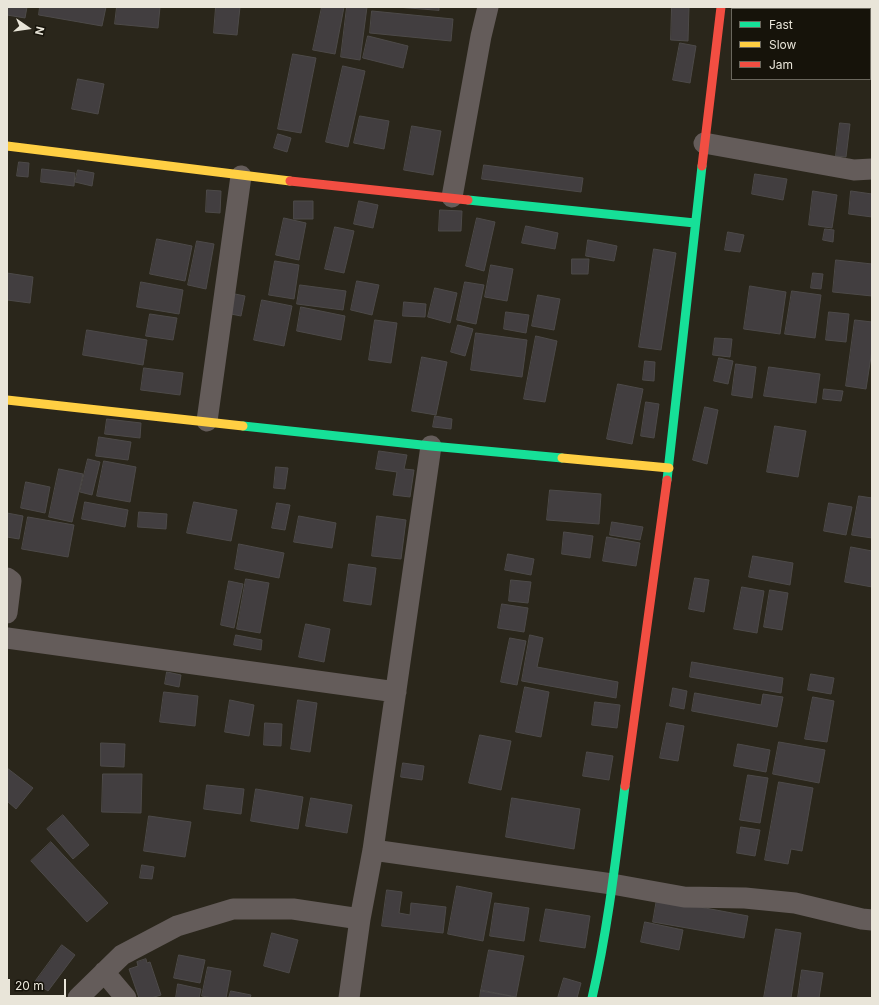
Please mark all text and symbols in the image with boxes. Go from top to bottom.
north arrow [8,8,48,48]
legend [731,8,871,80]
text: Fast [769,17,793,32]
text: N [32,25,47,36]
text: Slow [769,37,796,52]
text: Jam [769,57,793,72]
scale bar [10,971,68,997]
text: 20 m [15,978,44,993]

